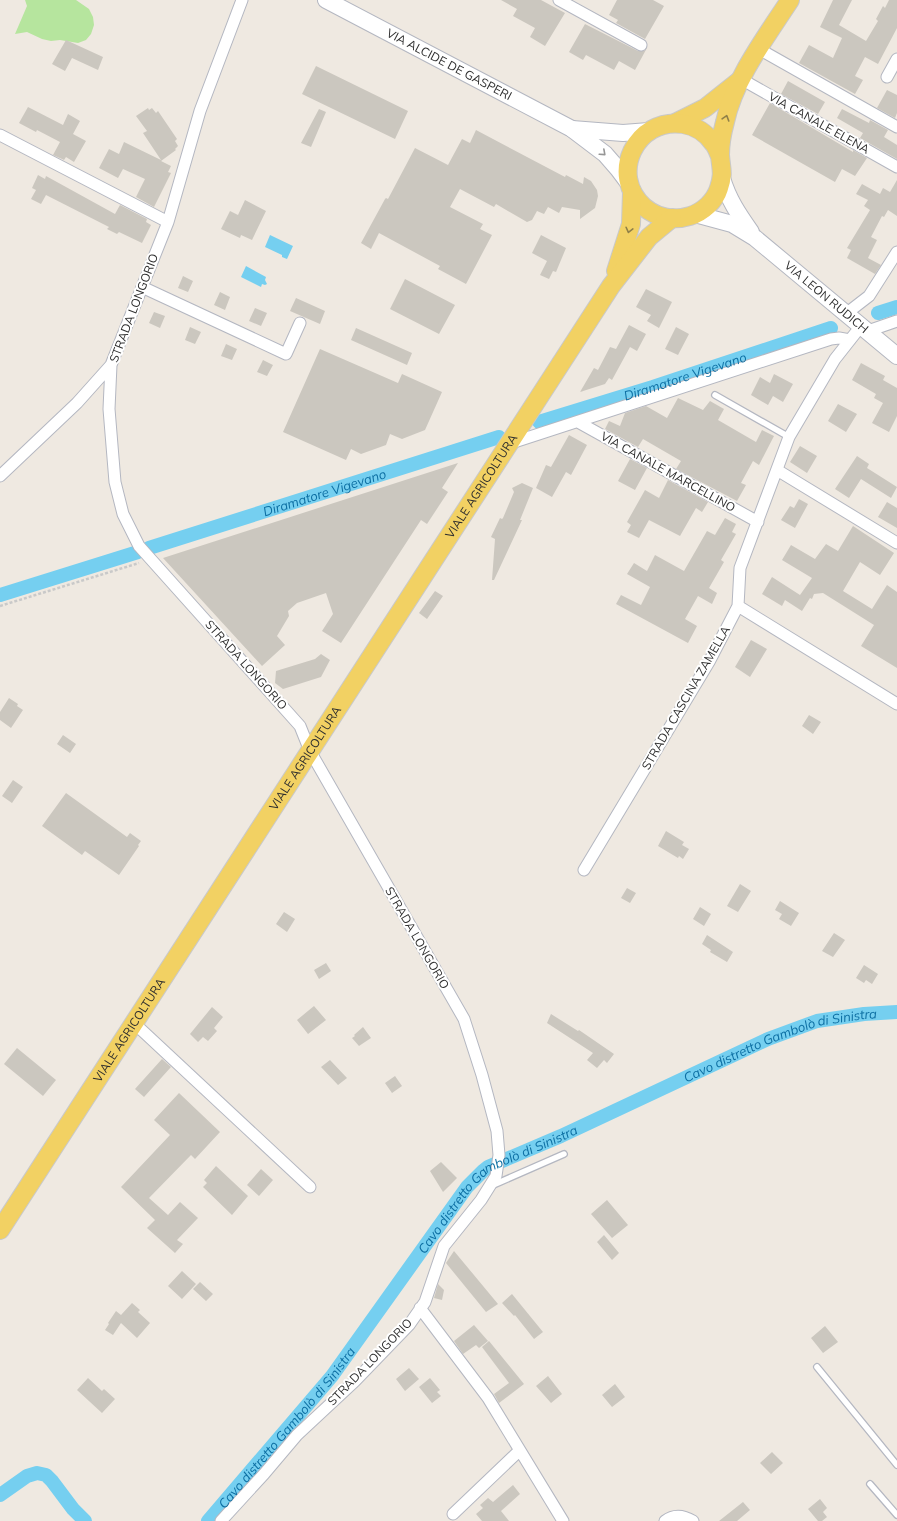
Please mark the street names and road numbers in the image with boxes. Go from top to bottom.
street label: VIA ALCIDE DE GASPERI [384,25,515,103]
street label: VIA CANALE ELENA [766,89,873,157]
street label: STRADA LONGORIO [106,251,161,364]
street label: VIA LEON RUDICH [781,258,872,336]
street label: VIA CANALE MARCELLINO [598,428,738,515]
street label: VIALE AGRICOLTURA [442,431,520,541]
street label: STRADA LONGORIO [202,617,291,713]
street label: STRADA CASCINA ZAMELLA [638,623,733,772]
street label: VIALE AGRICOLTURA [266,703,344,813]
street label: STRADA LONGORIO [382,884,453,991]
street label: VIALE AGRICOLTURA [90,975,168,1085]
street label: STRADA LONGORIO [324,1315,415,1408]

